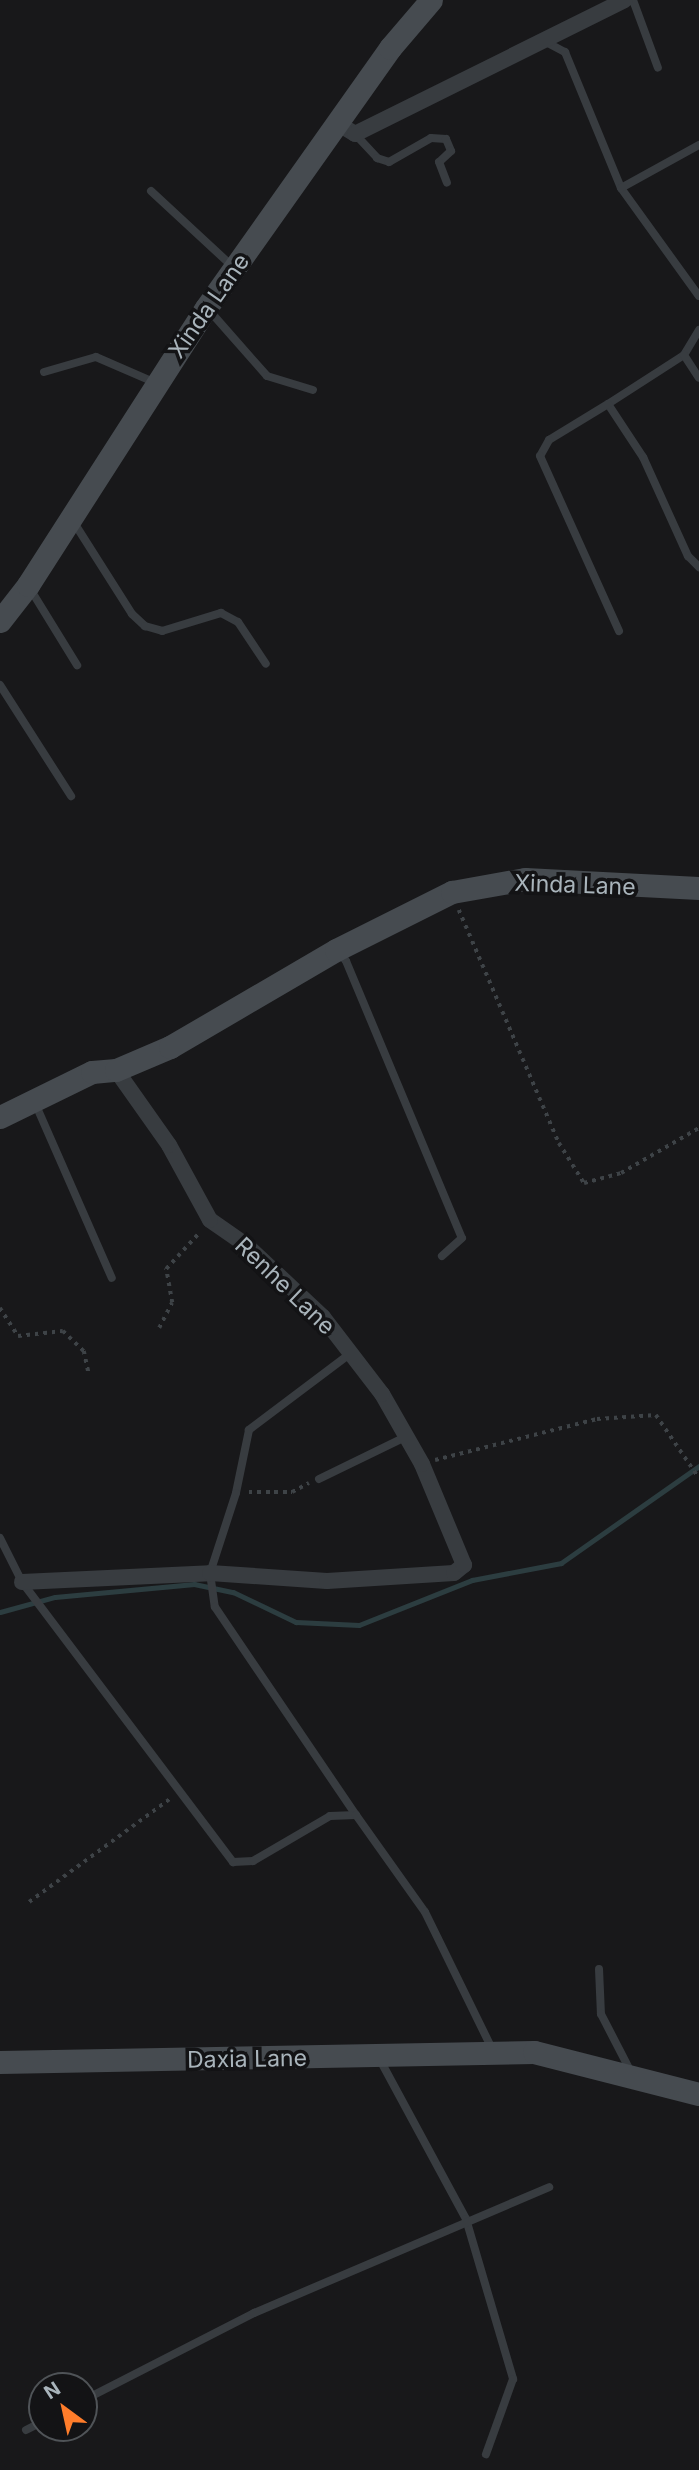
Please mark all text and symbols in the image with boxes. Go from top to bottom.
street label: Xinda Lane [163,248,255,364]
street label: Xinda Lane [514,869,636,901]
street label: Renhe Lane [229,1232,341,1340]
street label: Daxia Lane [187,2044,307,2074]
north arrow [28,2372,98,2442]
text: N [40,2377,65,2404]

